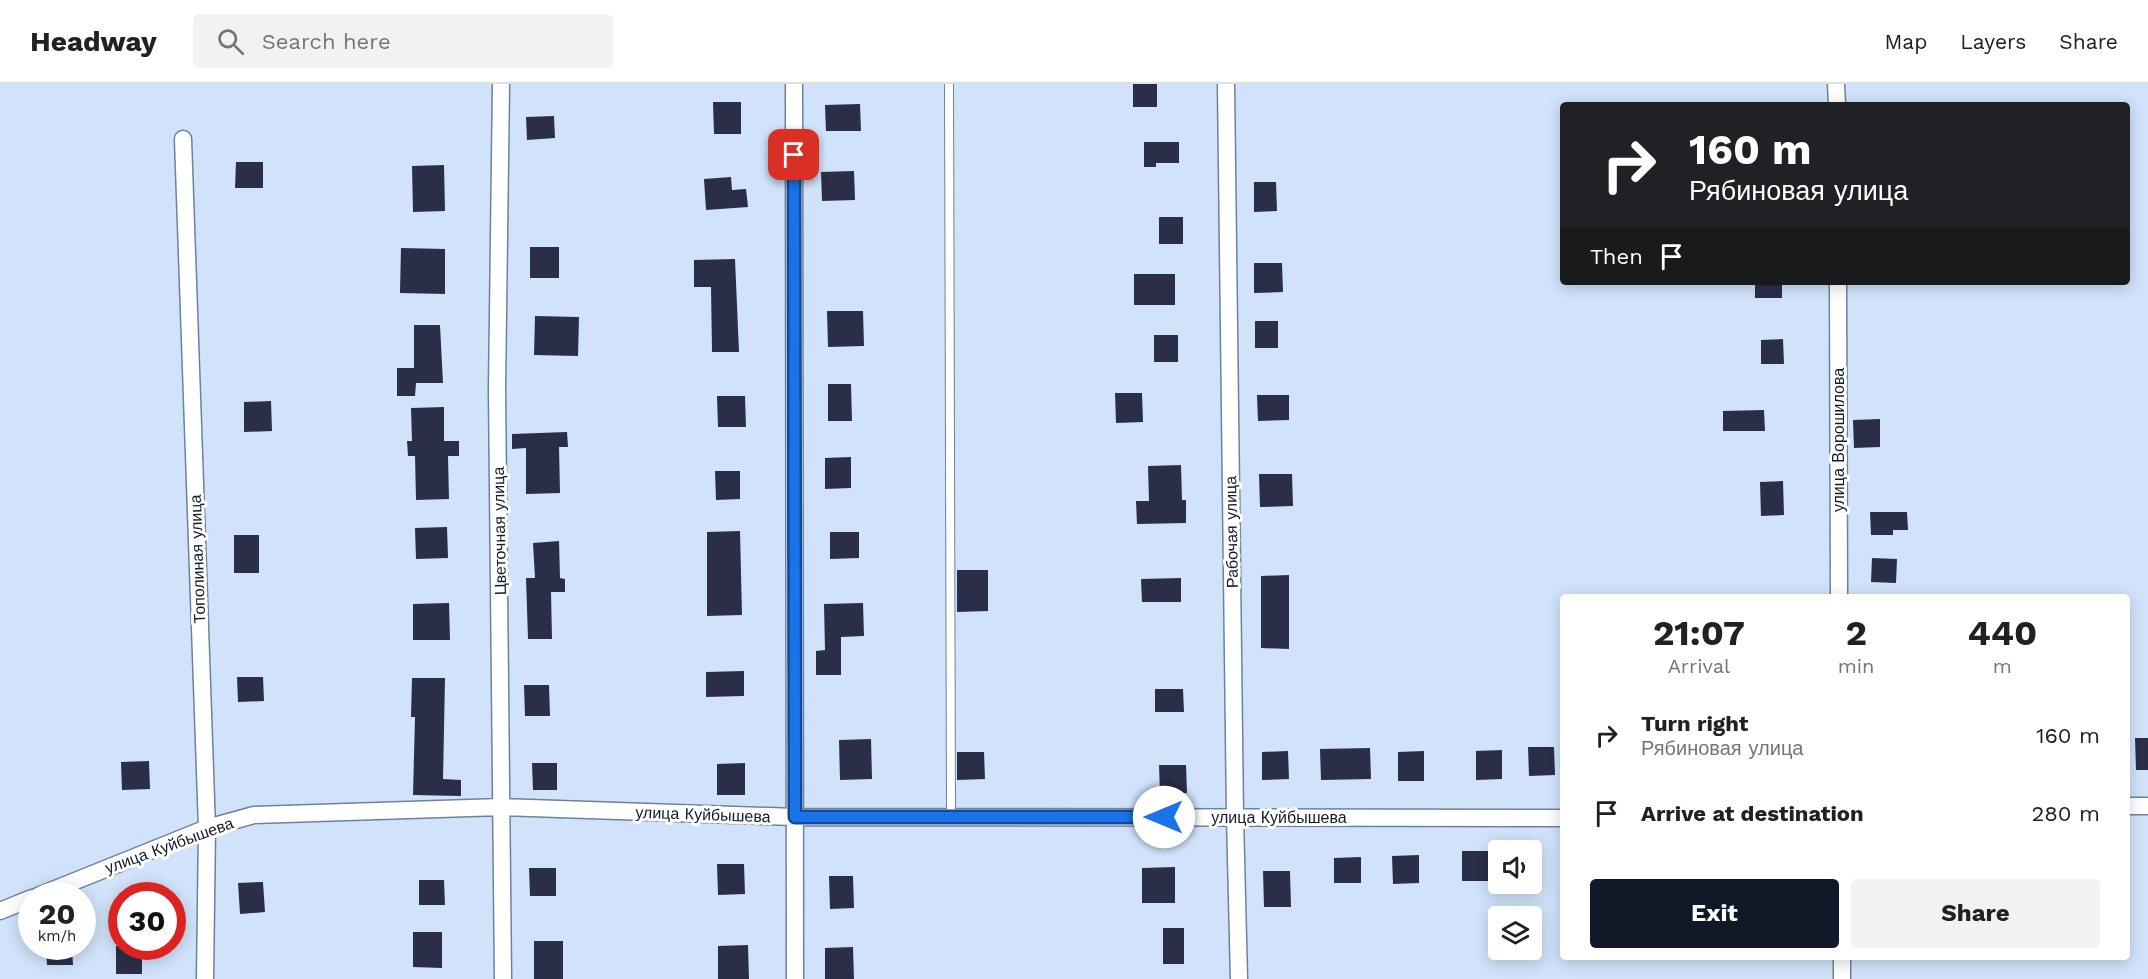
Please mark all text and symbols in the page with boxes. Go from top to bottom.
search box [193,14,613,68]
text: Headway [30,25,157,58]
icon: search [214,25,247,58]
text: Search here [262,29,391,54]
text: Map [1884,29,1927,54]
text: Layers [1960,29,2026,54]
text: Share [2059,29,2118,54]
text: 160 m [1689,125,1812,174]
icon: right [1590,126,1668,204]
pin [768,129,819,180]
icon: arrive [777,138,810,171]
text: Рябиновая улица [1689,175,1908,207]
icon: arrive [1655,240,1688,273]
text: Then [1590,244,1643,269]
street label: улица Ворошилова [1829,368,1848,512]
street label: Цветочная улица [489,467,510,595]
street label: Рабочая улица [1221,476,1242,588]
street label: Тополиная улица [186,494,209,624]
text: 21:07 [1653,612,1745,654]
text: 2 [1845,612,1867,654]
text: 440 [1967,612,2037,654]
text: Arrival [1668,654,1730,678]
text: min [1838,654,1875,678]
text: m [1993,654,2012,678]
text: Turn right [1641,711,1748,736]
icon: right [1590,719,1623,752]
text: 160 m [2036,723,2100,748]
text: Рябиновая улица [1641,736,1803,760]
position arrow [1132,785,1196,849]
icon: arrive [1590,797,1623,830]
text: Arrive at destination [1641,801,1864,826]
text: 280 m [2031,801,2100,826]
street label: улица Куйбышева [635,803,771,826]
street label: улица Куйбышева [1211,808,1347,827]
street label: улица Куйбышева [102,813,236,878]
map controls [1488,840,1542,960]
button: sound [1488,840,1542,894]
button: Exit [1590,879,1839,948]
button: Share [1851,879,2100,948]
speed limit sign: 30 [108,882,186,960]
text: 20 [38,896,76,931]
button: layers [1488,906,1542,960]
text: km/h [38,927,76,945]

